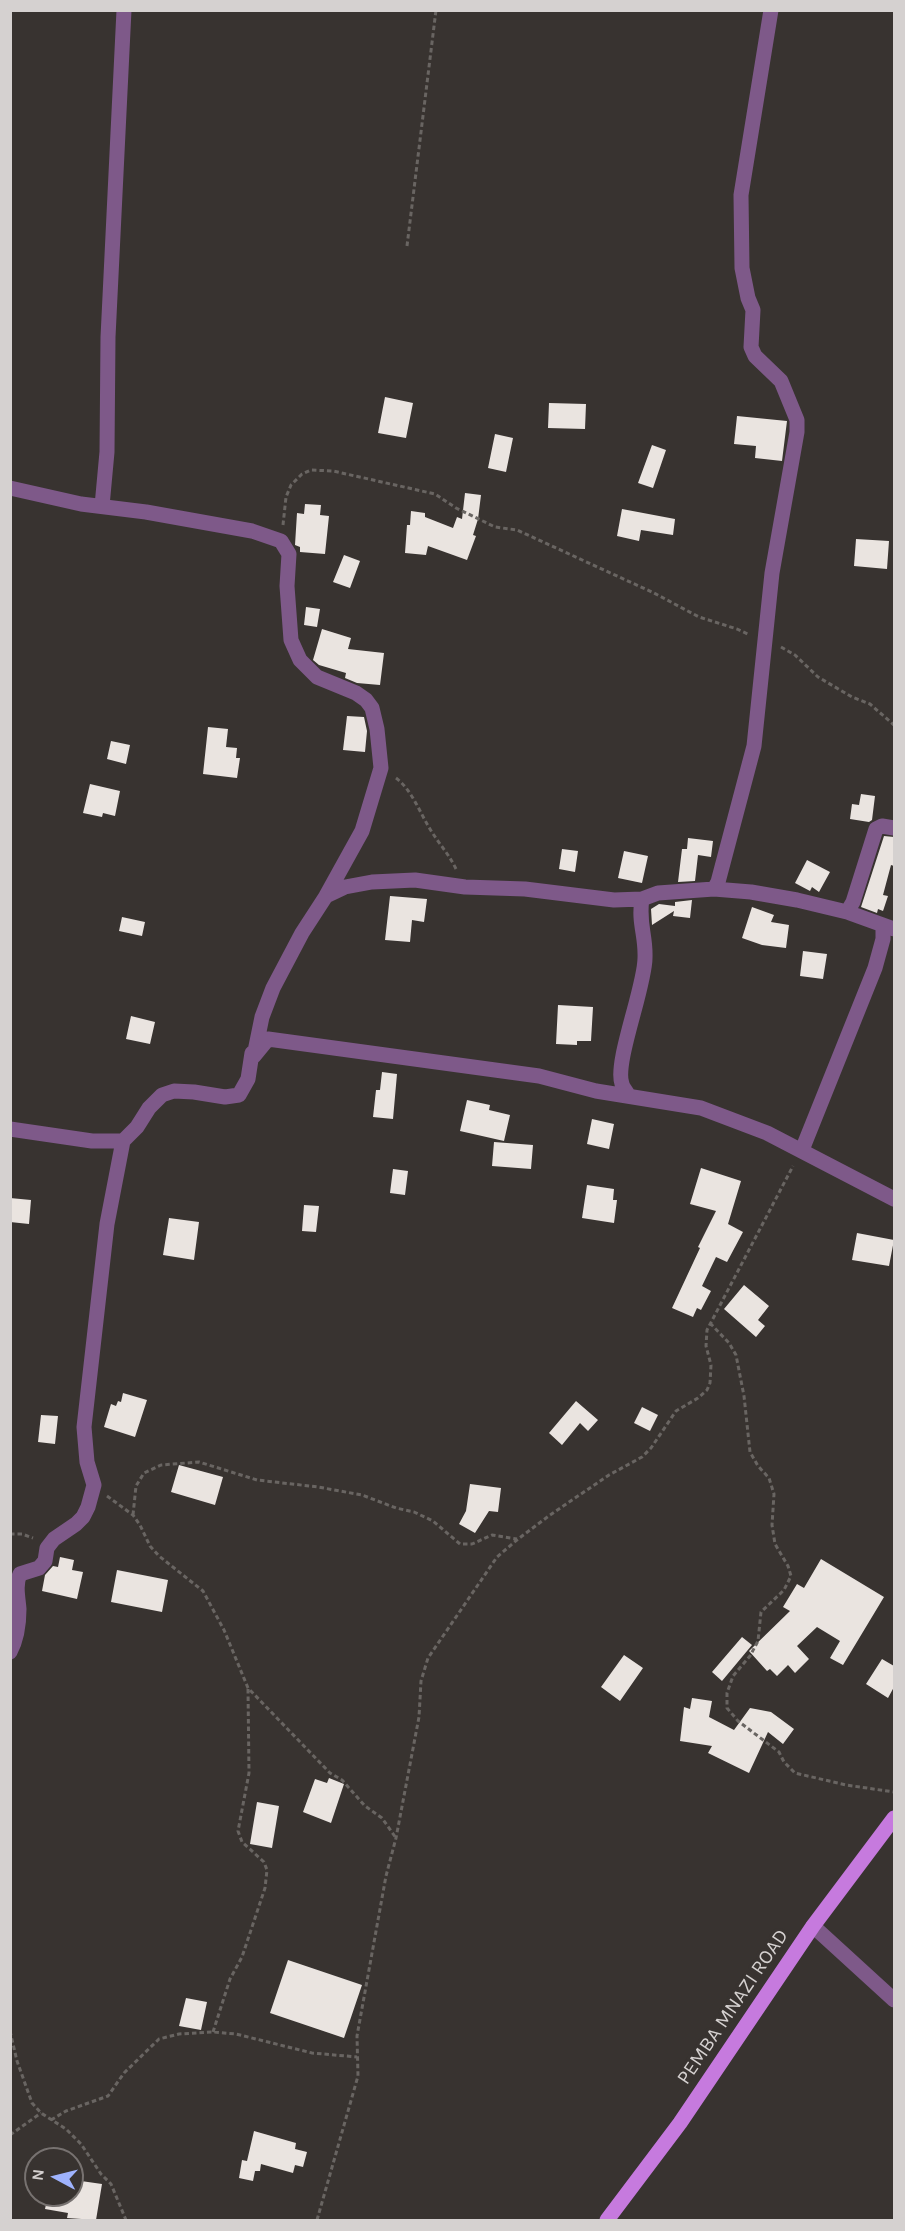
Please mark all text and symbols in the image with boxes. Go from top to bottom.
street label: PEMBA MNAZI ROAD [672,1925,794,2089]
north arrow [24,2147,84,2207]
text: N [27,2168,48,2182]

